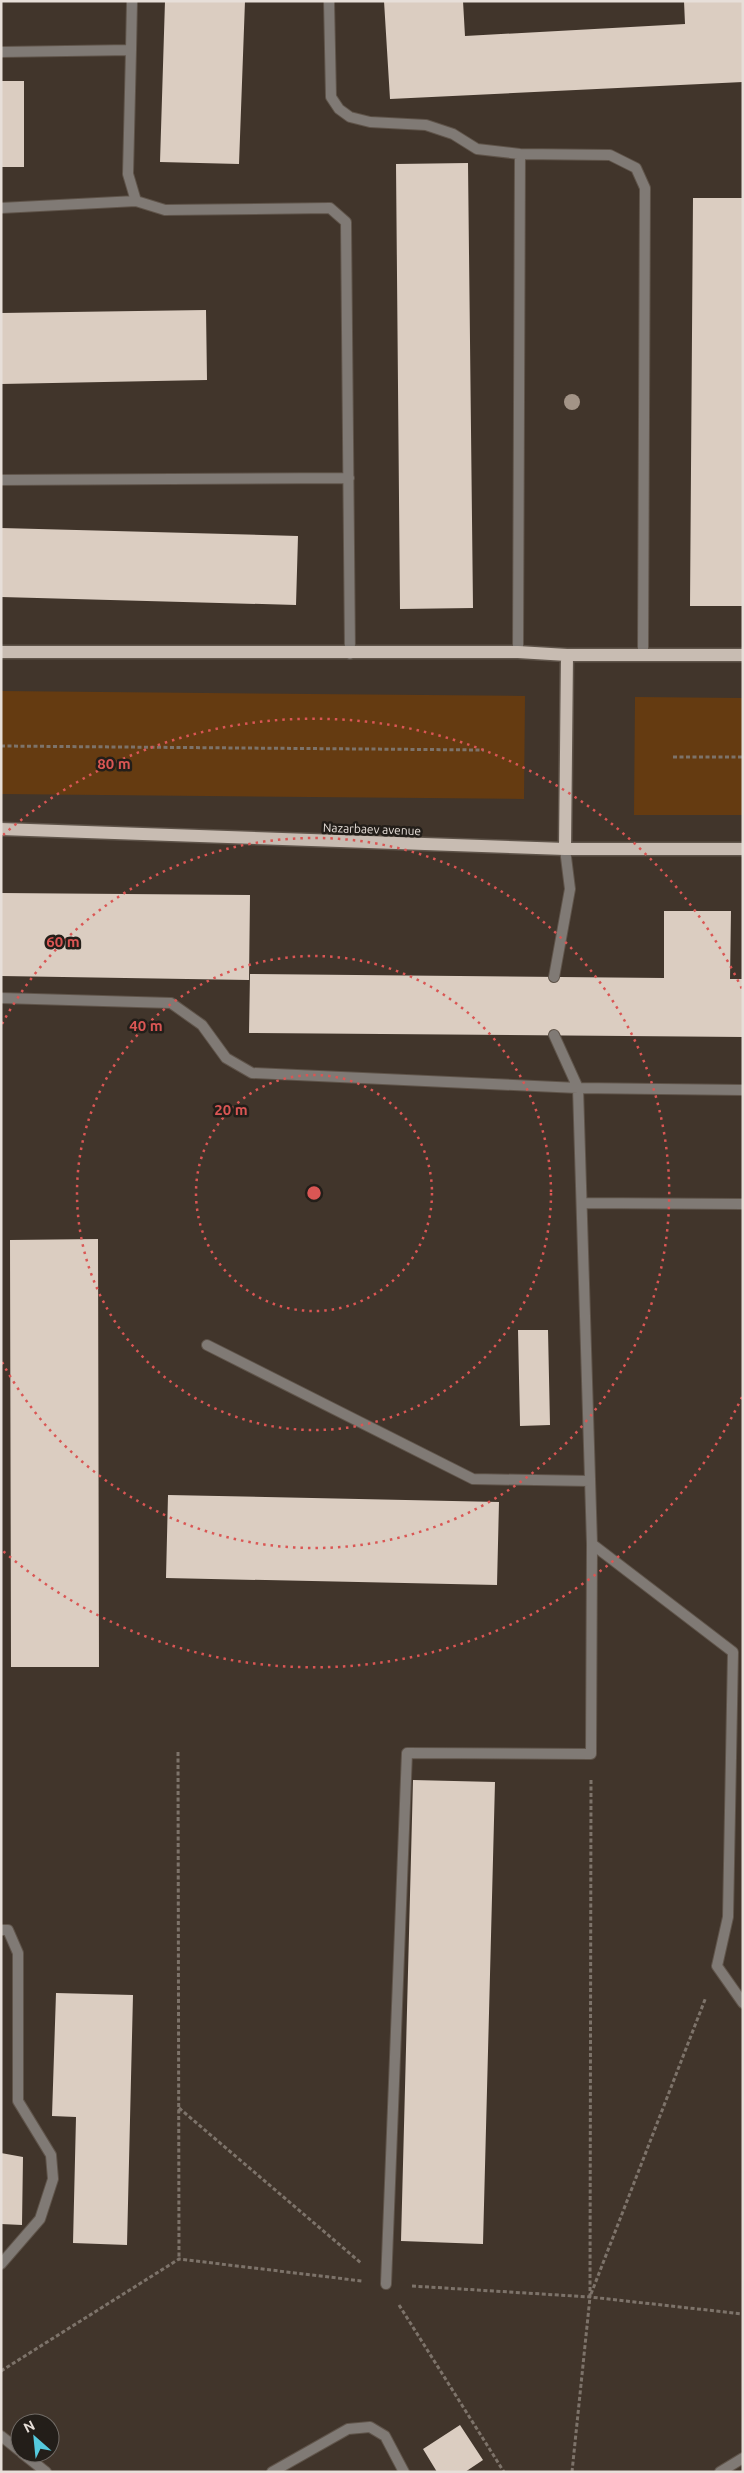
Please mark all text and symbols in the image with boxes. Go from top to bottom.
text: 80 m [97,755,131,772]
street label: Nazarbaev avenue [323,821,421,837]
text: 60 m [46,933,80,950]
text: 40 m [129,1017,163,1034]
text: 20 m [214,1101,248,1118]
centre of rings [305,1184,323,1202]
north arrow [10,2413,60,2463]
text: N [21,2417,37,2436]

